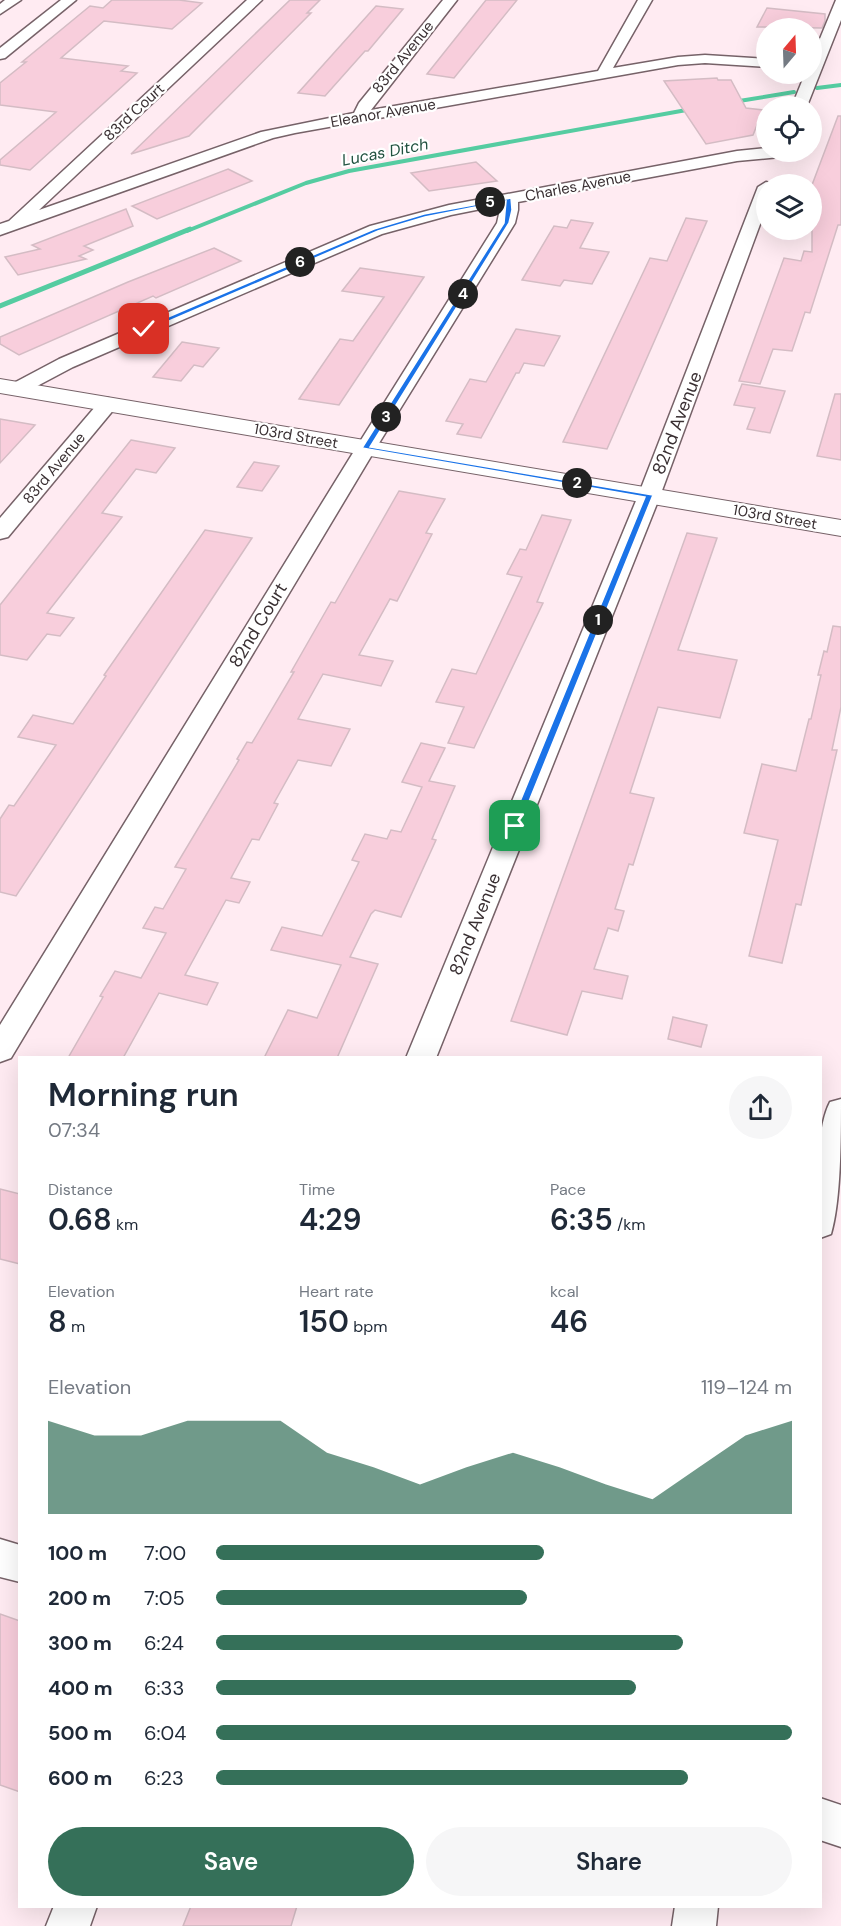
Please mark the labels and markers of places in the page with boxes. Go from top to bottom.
pin: 5 [475,187,505,217]
pin: 6 [285,247,315,277]
pin: 4 [448,279,478,309]
pin [118,303,169,354]
pin: 3 [371,402,401,432]
pin: 2 [562,468,592,498]
pin: 1 [583,605,613,635]
pin [489,800,540,851]

